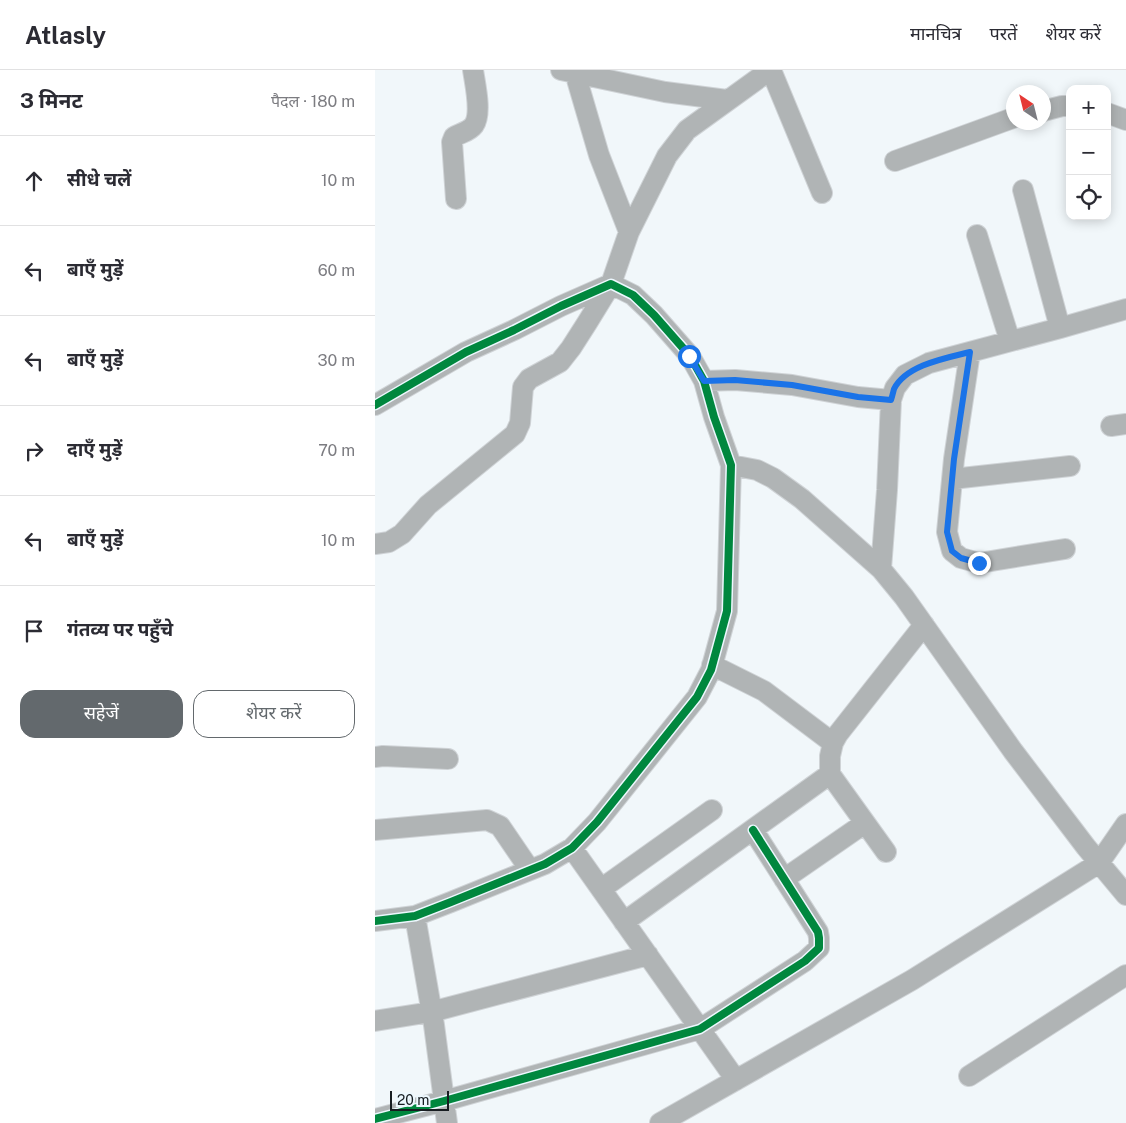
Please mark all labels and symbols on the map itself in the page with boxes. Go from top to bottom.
north arrow [1006,85,1051,130]
route start [678,345,701,368]
route end [968,552,991,575]
scale bar [390,1088,449,1111]

